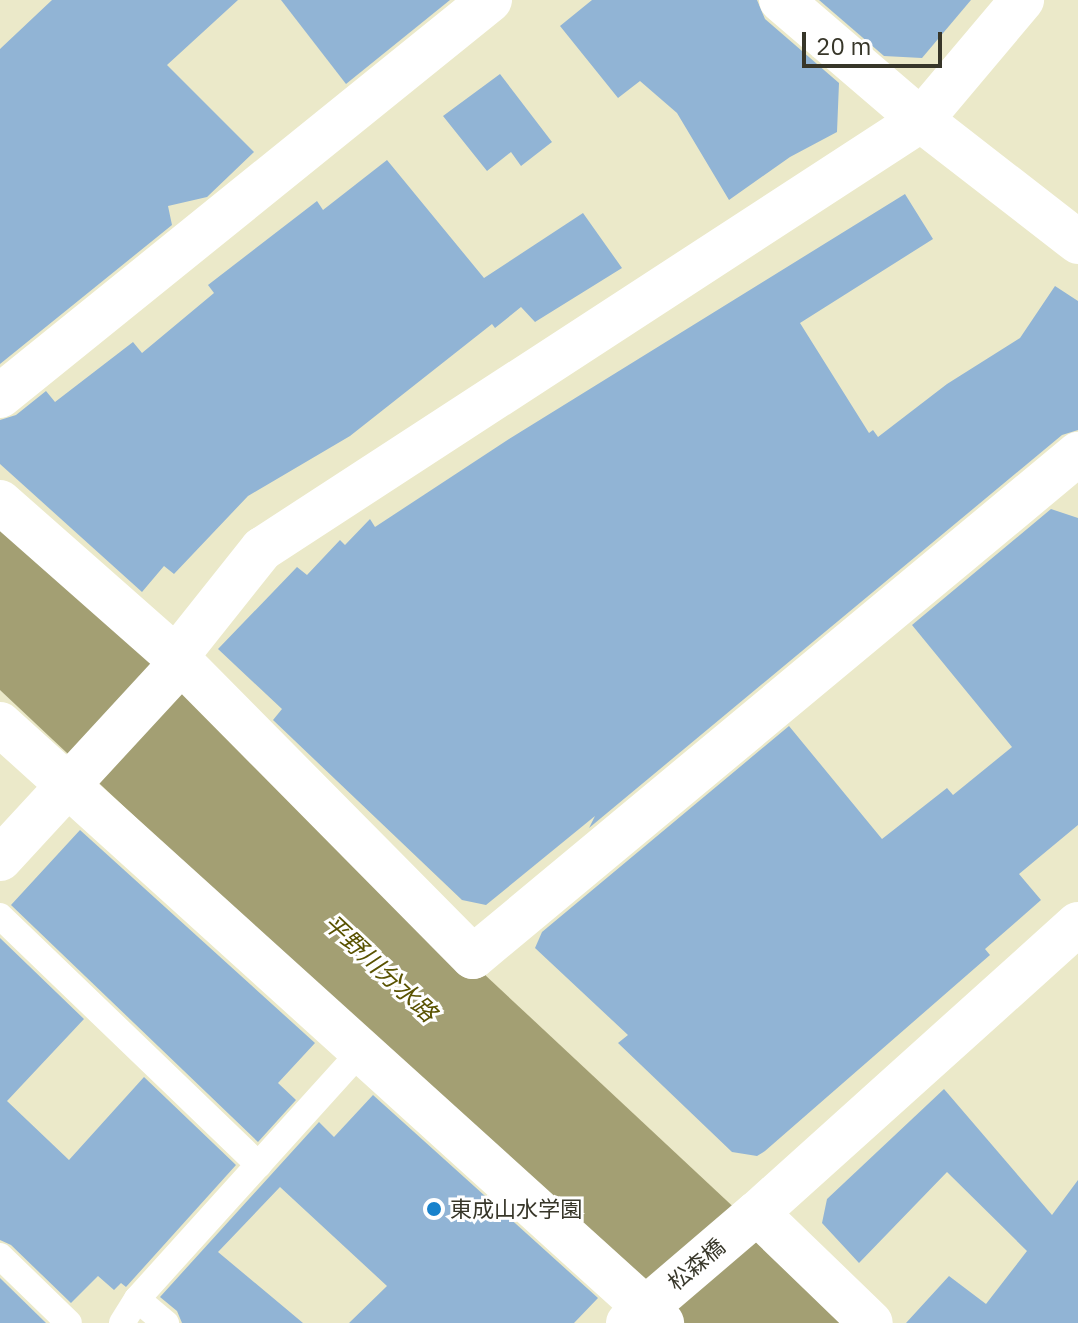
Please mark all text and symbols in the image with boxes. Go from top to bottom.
scale bar [806,16,946,66]
text: 20 m [816,30,871,62]
water label: 平野川分水路 [318,908,442,1028]
place label: 東成山水学園 [450,1196,582,1222]
marker: 東成山水学園 [425,1200,443,1218]
street label: 松森橋 [662,1233,730,1295]

